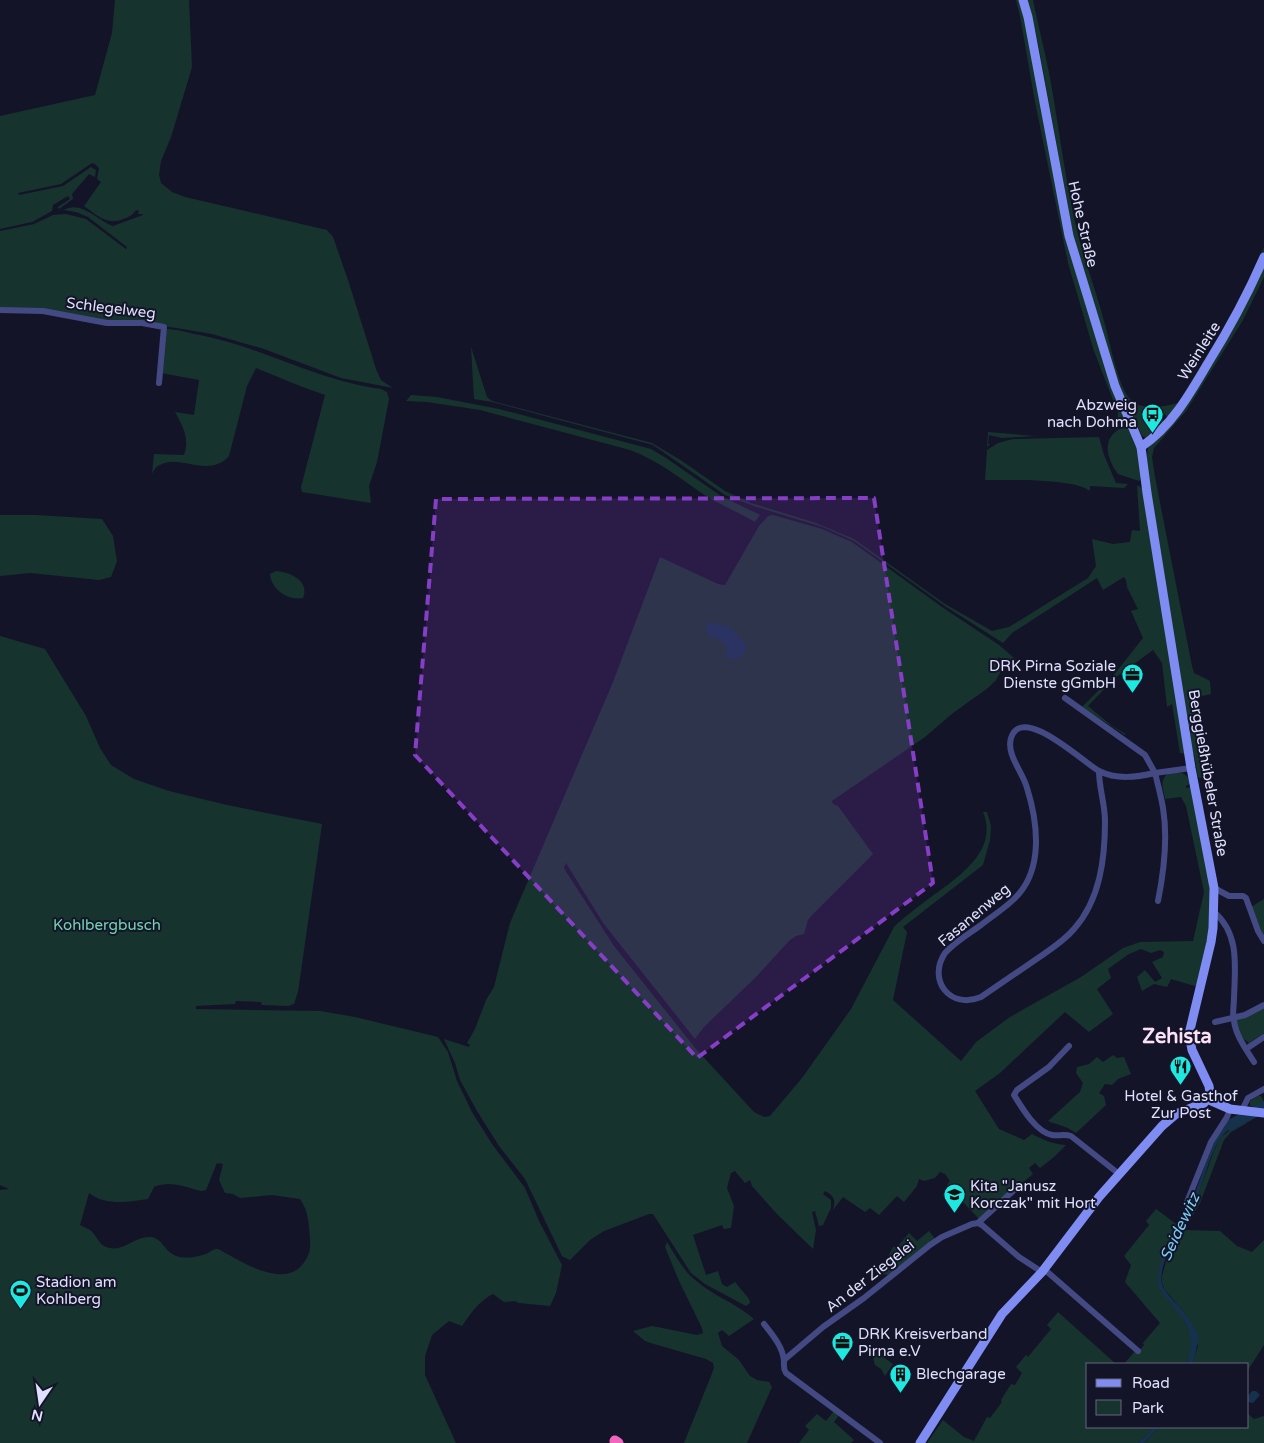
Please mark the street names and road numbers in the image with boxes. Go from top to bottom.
street label: Hohe Straße [1064,179,1102,269]
street label: Schlegelweg [65,294,157,322]
street label: Weinleite [1174,318,1224,384]
street label: Berggießhübeler Straße [1184,688,1232,858]
street label: Fasanenweg [934,880,1014,950]
street label: An der Ziegelei [822,1236,918,1316]

